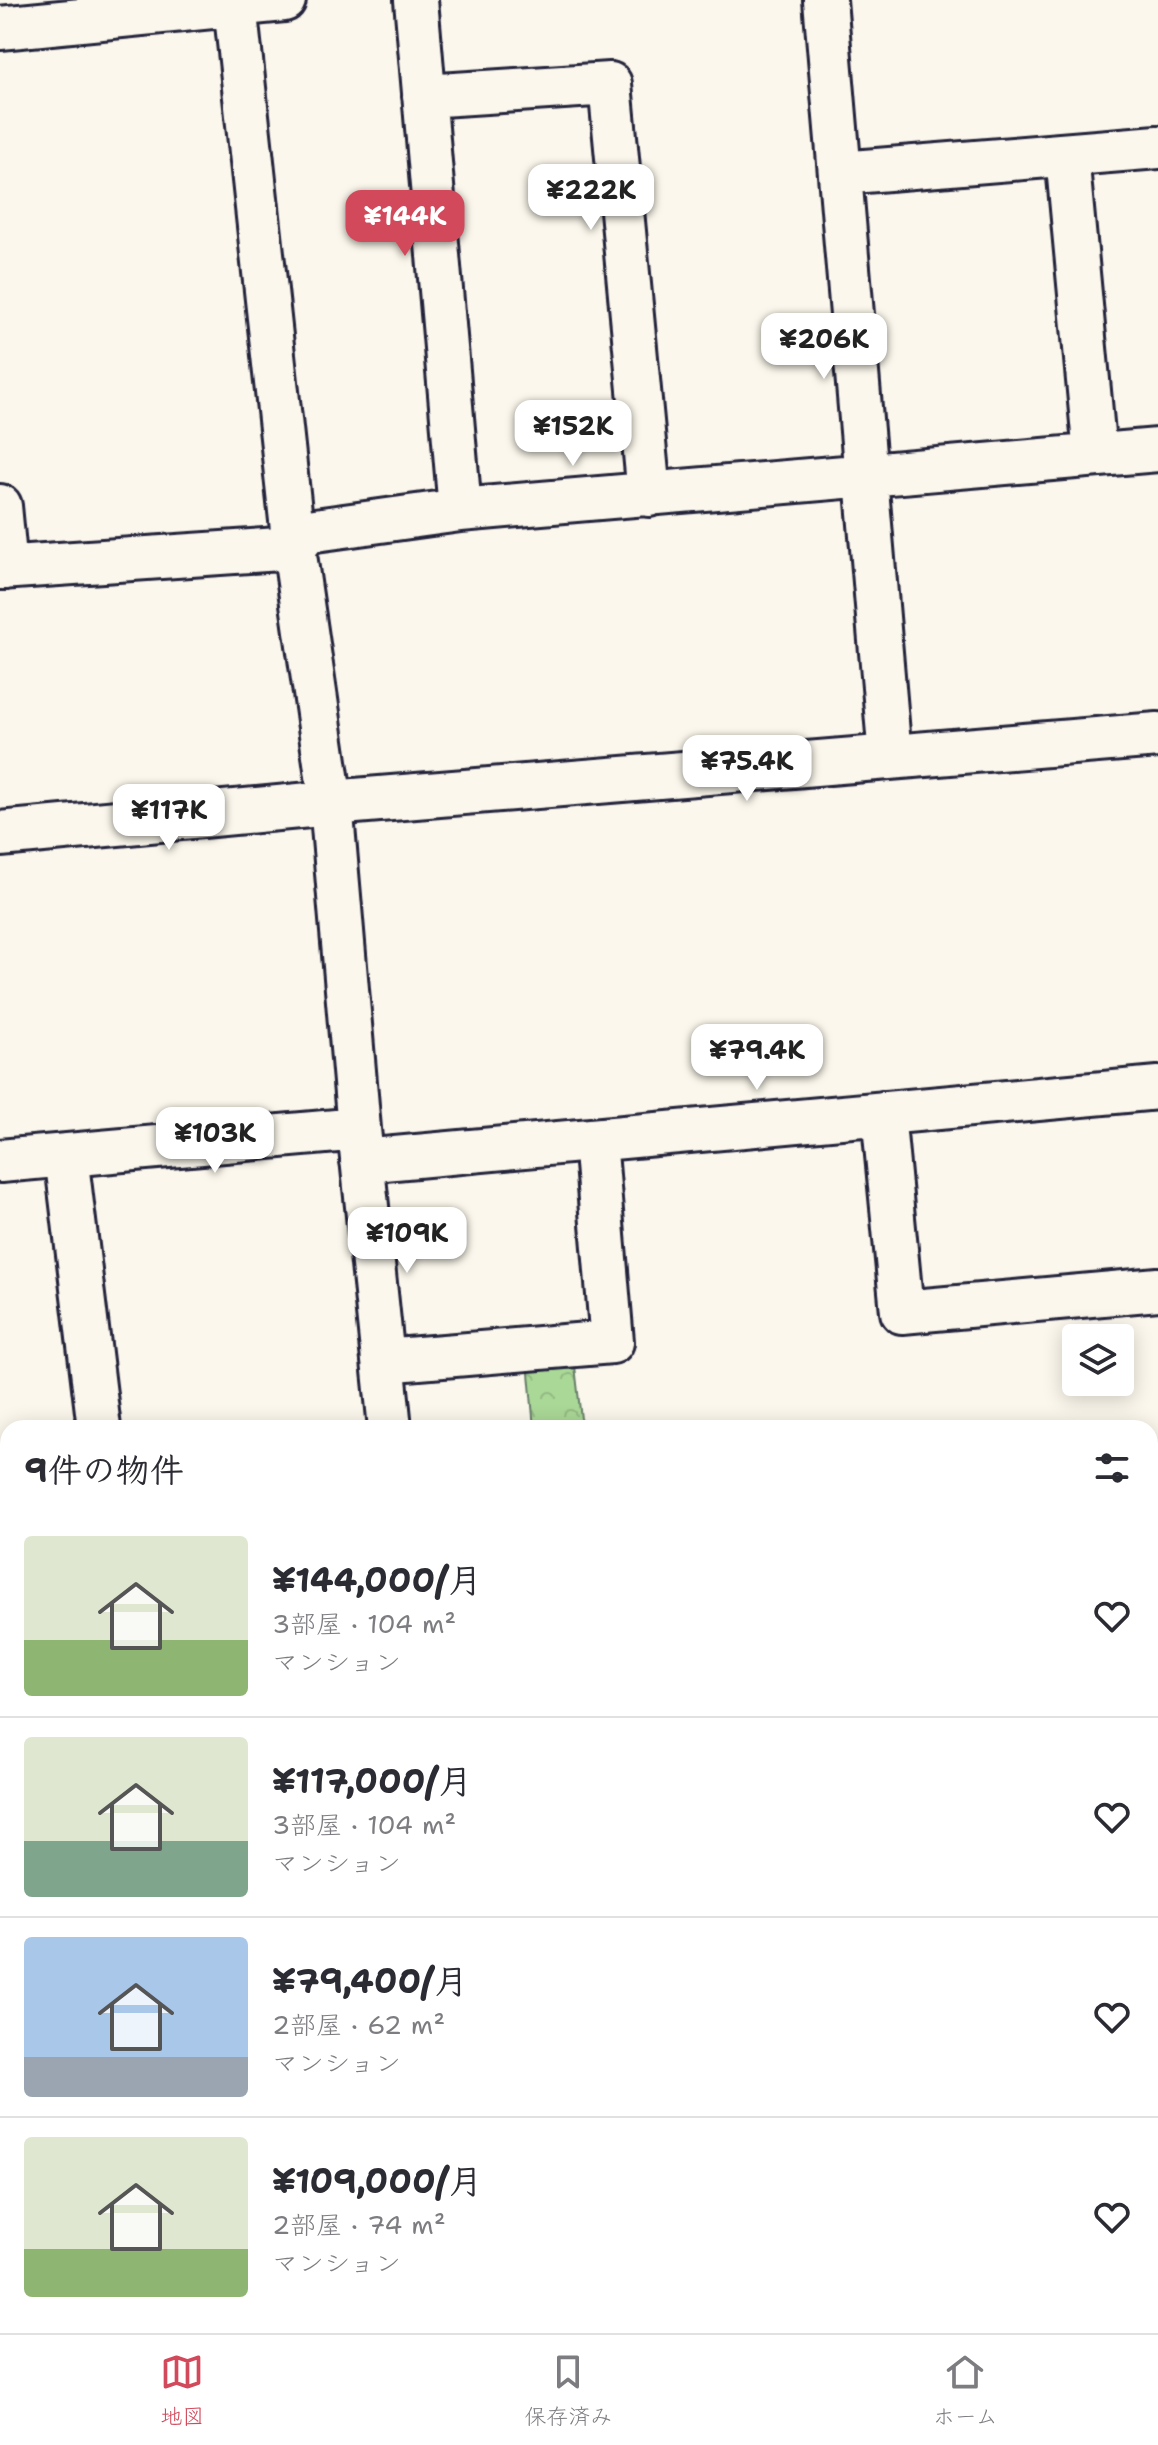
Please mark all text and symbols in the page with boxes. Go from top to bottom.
pin: ¥222K [535,164,647,232]
text: ¥222K [546,172,636,207]
pin: ¥144K [349,190,461,258]
text: ¥144K [363,198,447,233]
pin: ¥206K [768,313,880,381]
text: ¥206K [779,321,869,356]
pin: ¥152K [517,400,629,468]
text: ¥152K [533,408,613,443]
pin: ¥75.4K [682,735,812,803]
text: ¥75.4K [701,743,793,778]
pin: ¥117K [113,784,225,852]
text: ¥117K [131,792,207,827]
pin: ¥79.4K [692,1024,822,1092]
text: ¥79.4K [709,1032,805,1067]
pin: ¥103K [159,1107,271,1175]
text: ¥103K [174,1115,256,1150]
pin: ¥109K [351,1207,463,1275]
text: ¥109K [366,1215,448,1250]
map controls [1062,1324,1134,1396]
button: layers [1062,1324,1134,1396]
icon: filters [1090,1446,1134,1490]
text: 9件の物件 [24,1447,184,1493]
text: ¥144,000/月 [272,1557,482,1603]
icon: home [88,1568,184,1664]
icon: heart [1090,1594,1134,1638]
text: 3部屋 · 104 m² [272,1606,456,1641]
text: マンション [272,1644,401,1679]
text: ¥117,000/月 [272,1758,472,1804]
icon: home [88,1769,184,1865]
icon: heart [1090,1795,1134,1839]
text: 3部屋 · 104 m² [272,1807,456,1842]
text: マンション [272,1845,401,1880]
text: ¥79,400/月 [272,1958,468,2004]
icon: home [88,1969,184,2065]
icon: heart [1090,1995,1134,2039]
text: 2部屋 · 62 m² [272,2007,445,2042]
text: マンション [272,2045,401,2080]
text: ¥109,000/月 [272,2158,483,2204]
icon: home [88,2169,184,2265]
icon: heart [1090,2195,1134,2239]
text: 2部屋 · 74 m² [272,2207,446,2242]
text: マンション [272,2245,401,2280]
tab: 地図 [160,2350,204,2431]
tab: 保存済み [524,2350,612,2431]
tab: ホーム [933,2350,998,2431]

